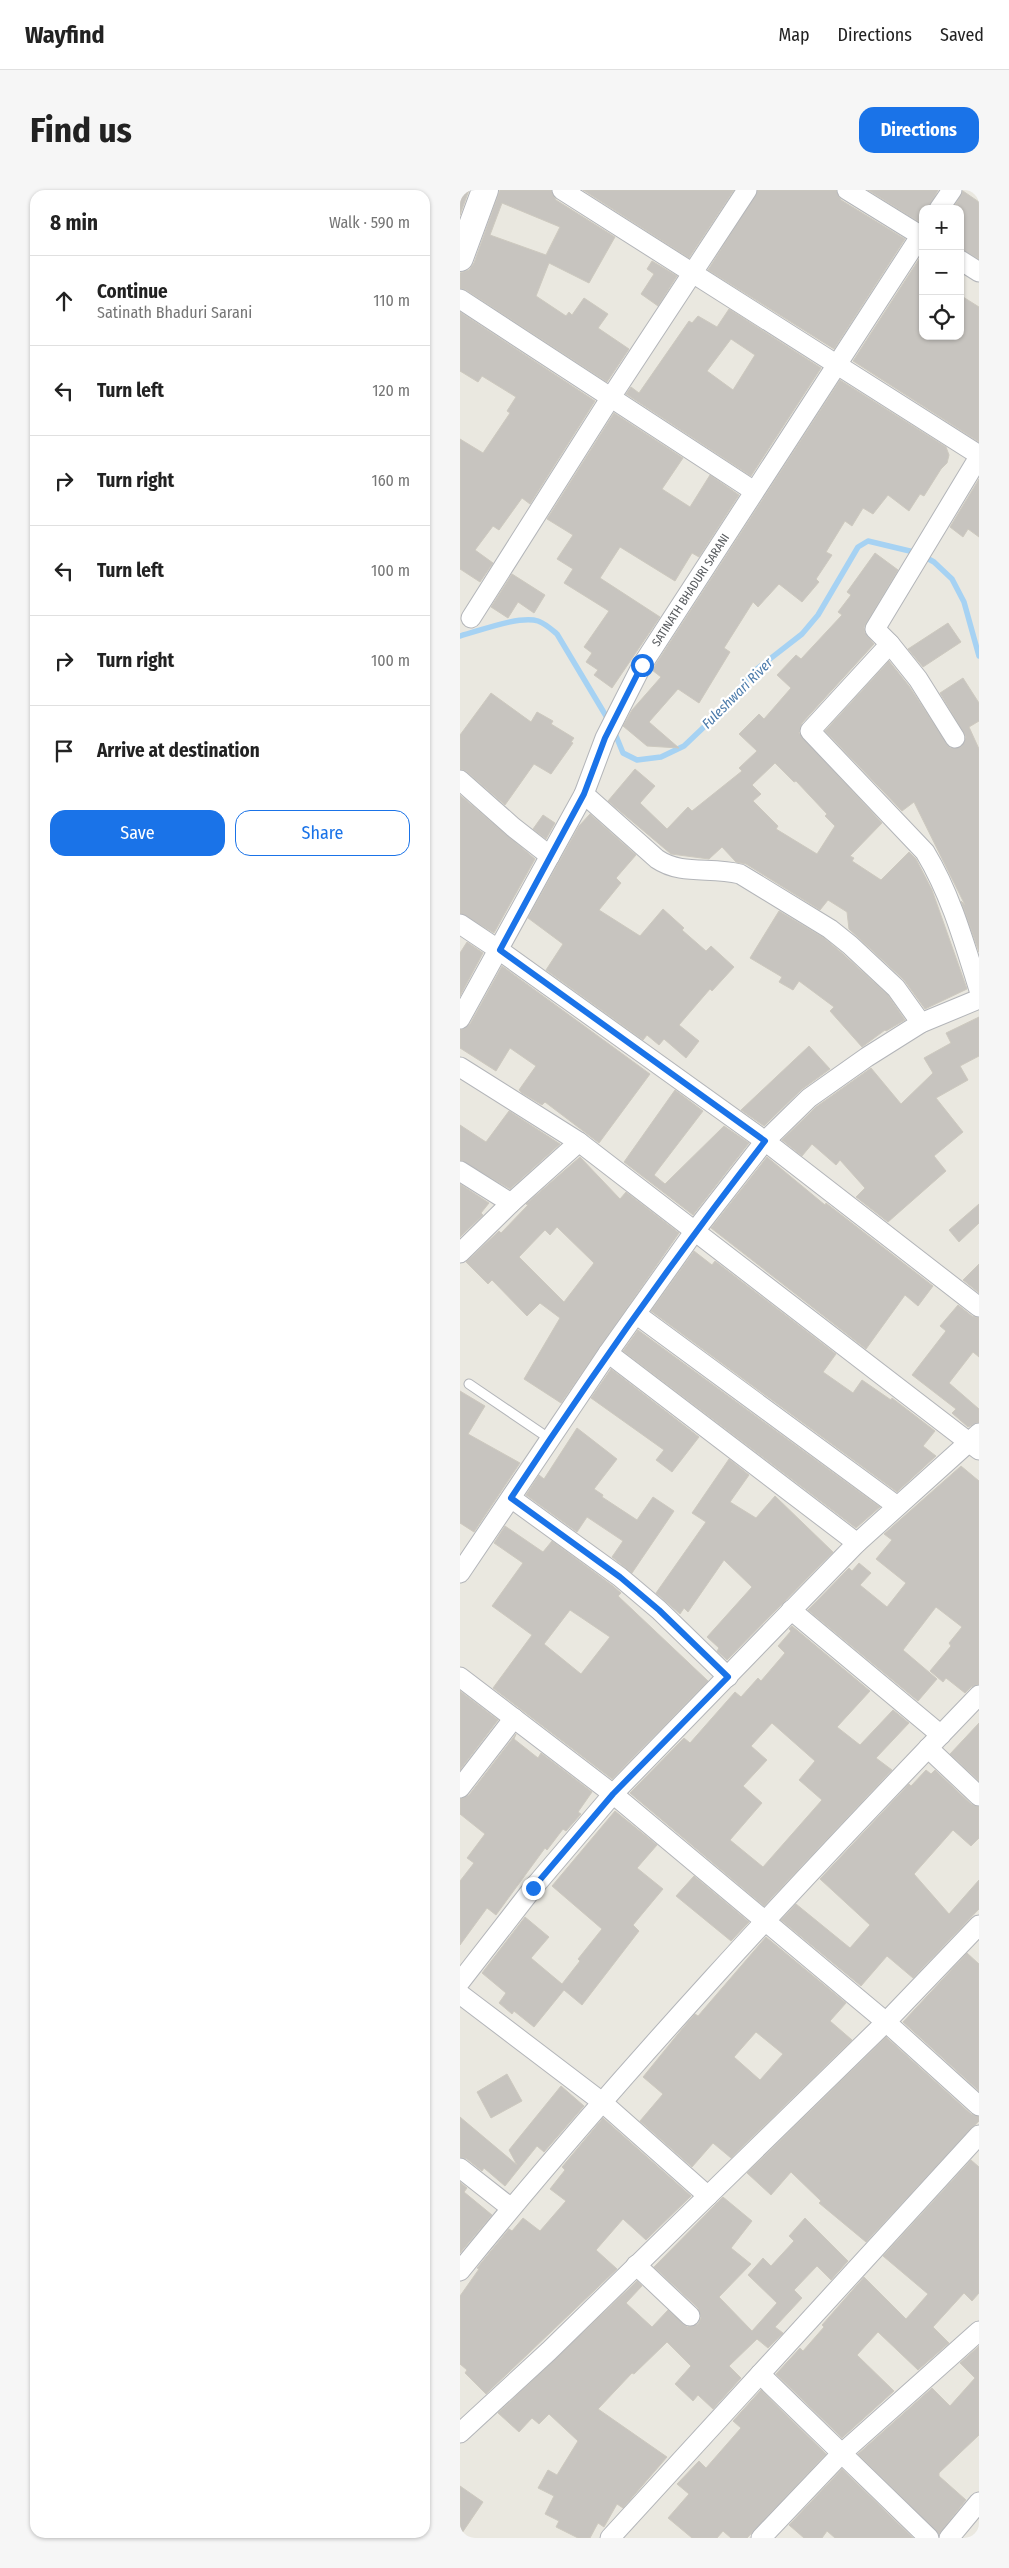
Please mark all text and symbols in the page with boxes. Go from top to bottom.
text: Wayfind [25,21,105,49]
text: Map [778,24,810,46]
text: Directions [838,24,912,46]
text: Saved [940,24,984,46]
button: Directions [859,107,979,153]
text: Find us [30,109,132,151]
map controls [919,205,964,340]
button: + [919,205,964,250]
text: 8 min [50,210,98,236]
text: Walk · 590 m [329,213,410,232]
button: − [919,250,964,295]
text: Continue [97,280,168,303]
icon: ahead [50,287,78,315]
text: 110 m [373,291,410,310]
button: locate [919,295,964,340]
text: Satinath Bhaduri Sarani [97,303,252,322]
icon: left [50,377,78,405]
text: Turn left [97,379,164,402]
text: 120 m [372,381,410,400]
icon: right [50,467,78,495]
text: Turn right [97,469,174,492]
text: 160 m [371,471,410,490]
street label: SATINATH BHADURI SARANI [649,531,732,649]
icon: left [50,557,78,585]
text: Turn left [97,559,164,582]
text: 100 m [371,561,410,580]
icon: right [50,647,78,675]
text: Turn right [97,649,174,672]
text: 100 m [371,651,410,670]
route start [631,654,654,677]
water label: Fuleshwari River [698,654,777,732]
icon: arrive [50,737,78,765]
text: Arrive at destination [97,739,260,762]
button: Save [50,810,225,856]
button: Share [235,810,410,856]
route end [522,1877,545,1900]

